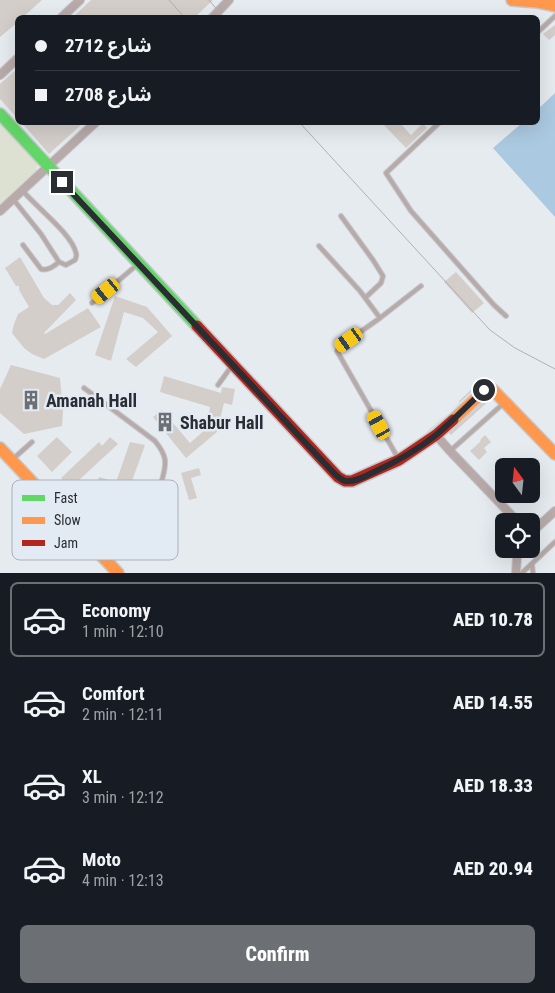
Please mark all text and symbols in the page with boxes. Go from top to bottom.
text: شارع 2712 [65,34,151,57]
text: شارع 2708 [65,83,151,106]
route end [51,171,73,193]
car [89,276,122,306]
car [332,325,365,355]
route start [473,379,495,401]
building icon: Amanah Hall [20,389,42,411]
place label: Amanah Hall [46,390,137,411]
car [365,408,392,442]
building icon: Shabur Hall [154,411,176,433]
place label: Shabur Hall [180,412,264,433]
north arrow [495,458,540,502]
map controls [495,458,540,558]
legend [12,480,178,560]
text: Fast [54,490,78,506]
text: Slow [54,512,81,528]
button: locate [495,513,540,558]
text: Jam [54,535,78,551]
icon: car [22,597,67,642]
text: Economy [82,599,151,622]
text: AED 10.78 [453,608,533,631]
text: 1 min · 12:10 [82,622,164,641]
icon: car [22,680,67,725]
text: Comfort [82,682,145,705]
text: AED 14.55 [453,691,533,714]
text: 2 min · 12:11 [82,705,164,724]
icon: car [22,763,67,808]
text: XL [82,765,102,788]
text: AED 18.33 [453,774,533,797]
text: 3 min · 12:12 [82,788,164,807]
icon: car [22,846,67,891]
text: Moto [82,848,121,871]
text: AED 20.94 [453,857,533,880]
text: 4 min · 12:13 [82,871,164,890]
button: Confirm [20,925,535,983]

